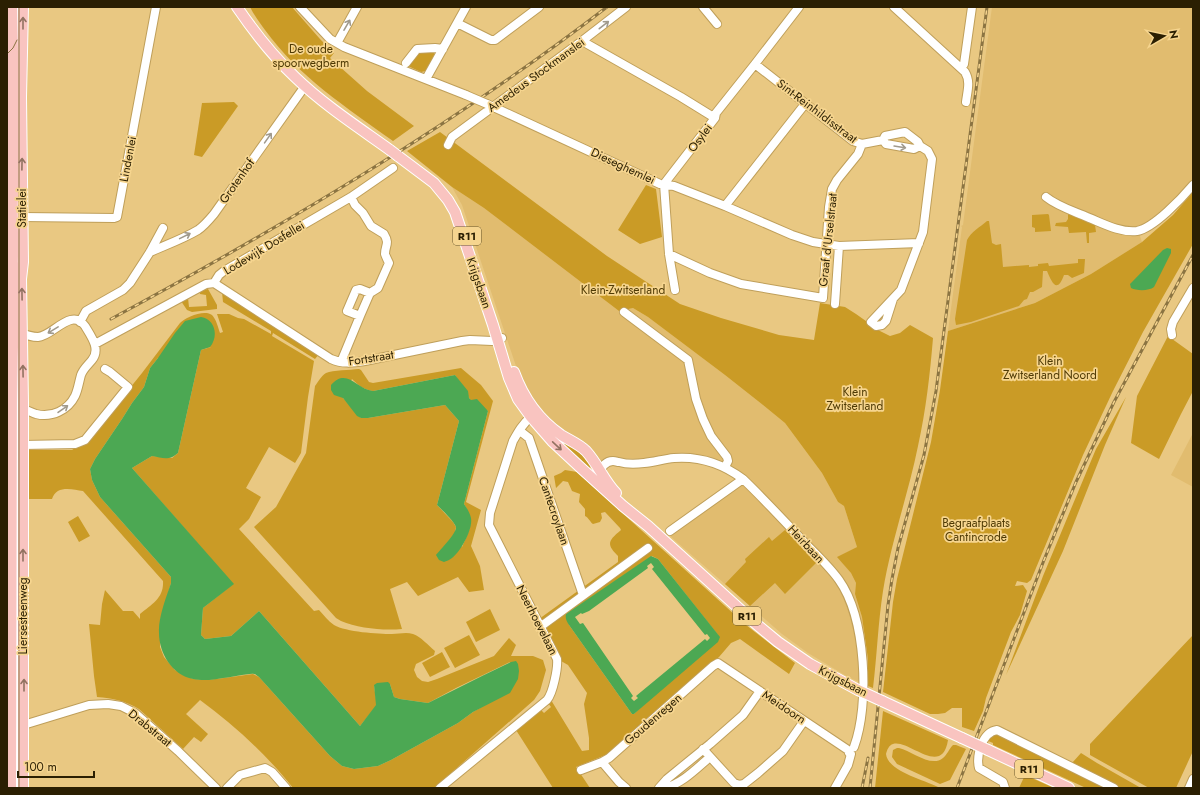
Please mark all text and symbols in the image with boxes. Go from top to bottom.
north arrow [1144,16,1184,56]
one-way arrow [19,17,27,30]
one-way arrow [344,19,352,31]
one-way arrow [598,21,609,29]
text: N [1165,29,1182,40]
street label: Amedeus Stockmanslei [484,33,588,117]
park label: De oude spoorwegberm [273,40,349,72]
street label: Sint-Reinhildisstraat [773,75,861,147]
street label: Osylei [683,120,717,156]
one-way arrow [264,133,272,144]
street label: Lindenlei [115,135,141,183]
street label: Dieseghemlei [588,143,658,189]
one-way arrow [893,143,906,151]
street label: Grotenhof [215,154,259,207]
one-way arrow [18,158,26,171]
street label: Statielei [13,188,31,228]
street label: Graaf d'Urselstraat [814,192,842,288]
street label: Lodewijk Dosfellei [220,217,308,279]
road number: R11 [453,227,481,245]
one-way arrow [179,232,191,239]
street label: Krijgsbaan [462,255,496,311]
park label: Klein-Zwitserland [581,281,665,299]
one-way arrow [18,288,26,301]
one-way arrow [47,326,59,334]
street label: Fortstraat [347,346,395,370]
park label: Klein Zwitserland Noord [1003,352,1097,384]
one-way arrow [19,365,27,378]
park label: Klein Zwitserland [827,383,883,415]
one-way arrow [57,405,68,413]
one-way arrow [552,441,562,450]
street label: Cantecroylaan [534,474,574,548]
park label: Begraafplaats Cantincrode [942,514,1010,546]
street label: Heirbaan [783,521,829,567]
one-way arrow [19,549,27,562]
street label: Liersesteenweg [14,577,32,655]
street label: Neerhoevelaan [512,582,562,658]
road number: R11 [733,607,761,625]
street label: Krijgsbaan [815,661,871,701]
one-way arrow [20,679,28,692]
street label: Meidoorn [758,686,810,728]
street label: Goudenregen [620,689,686,749]
street label: Drabstraat [124,705,176,751]
scale bar [18,753,94,779]
text: 100 m [24,758,57,776]
road number: R11 [1015,760,1043,778]

